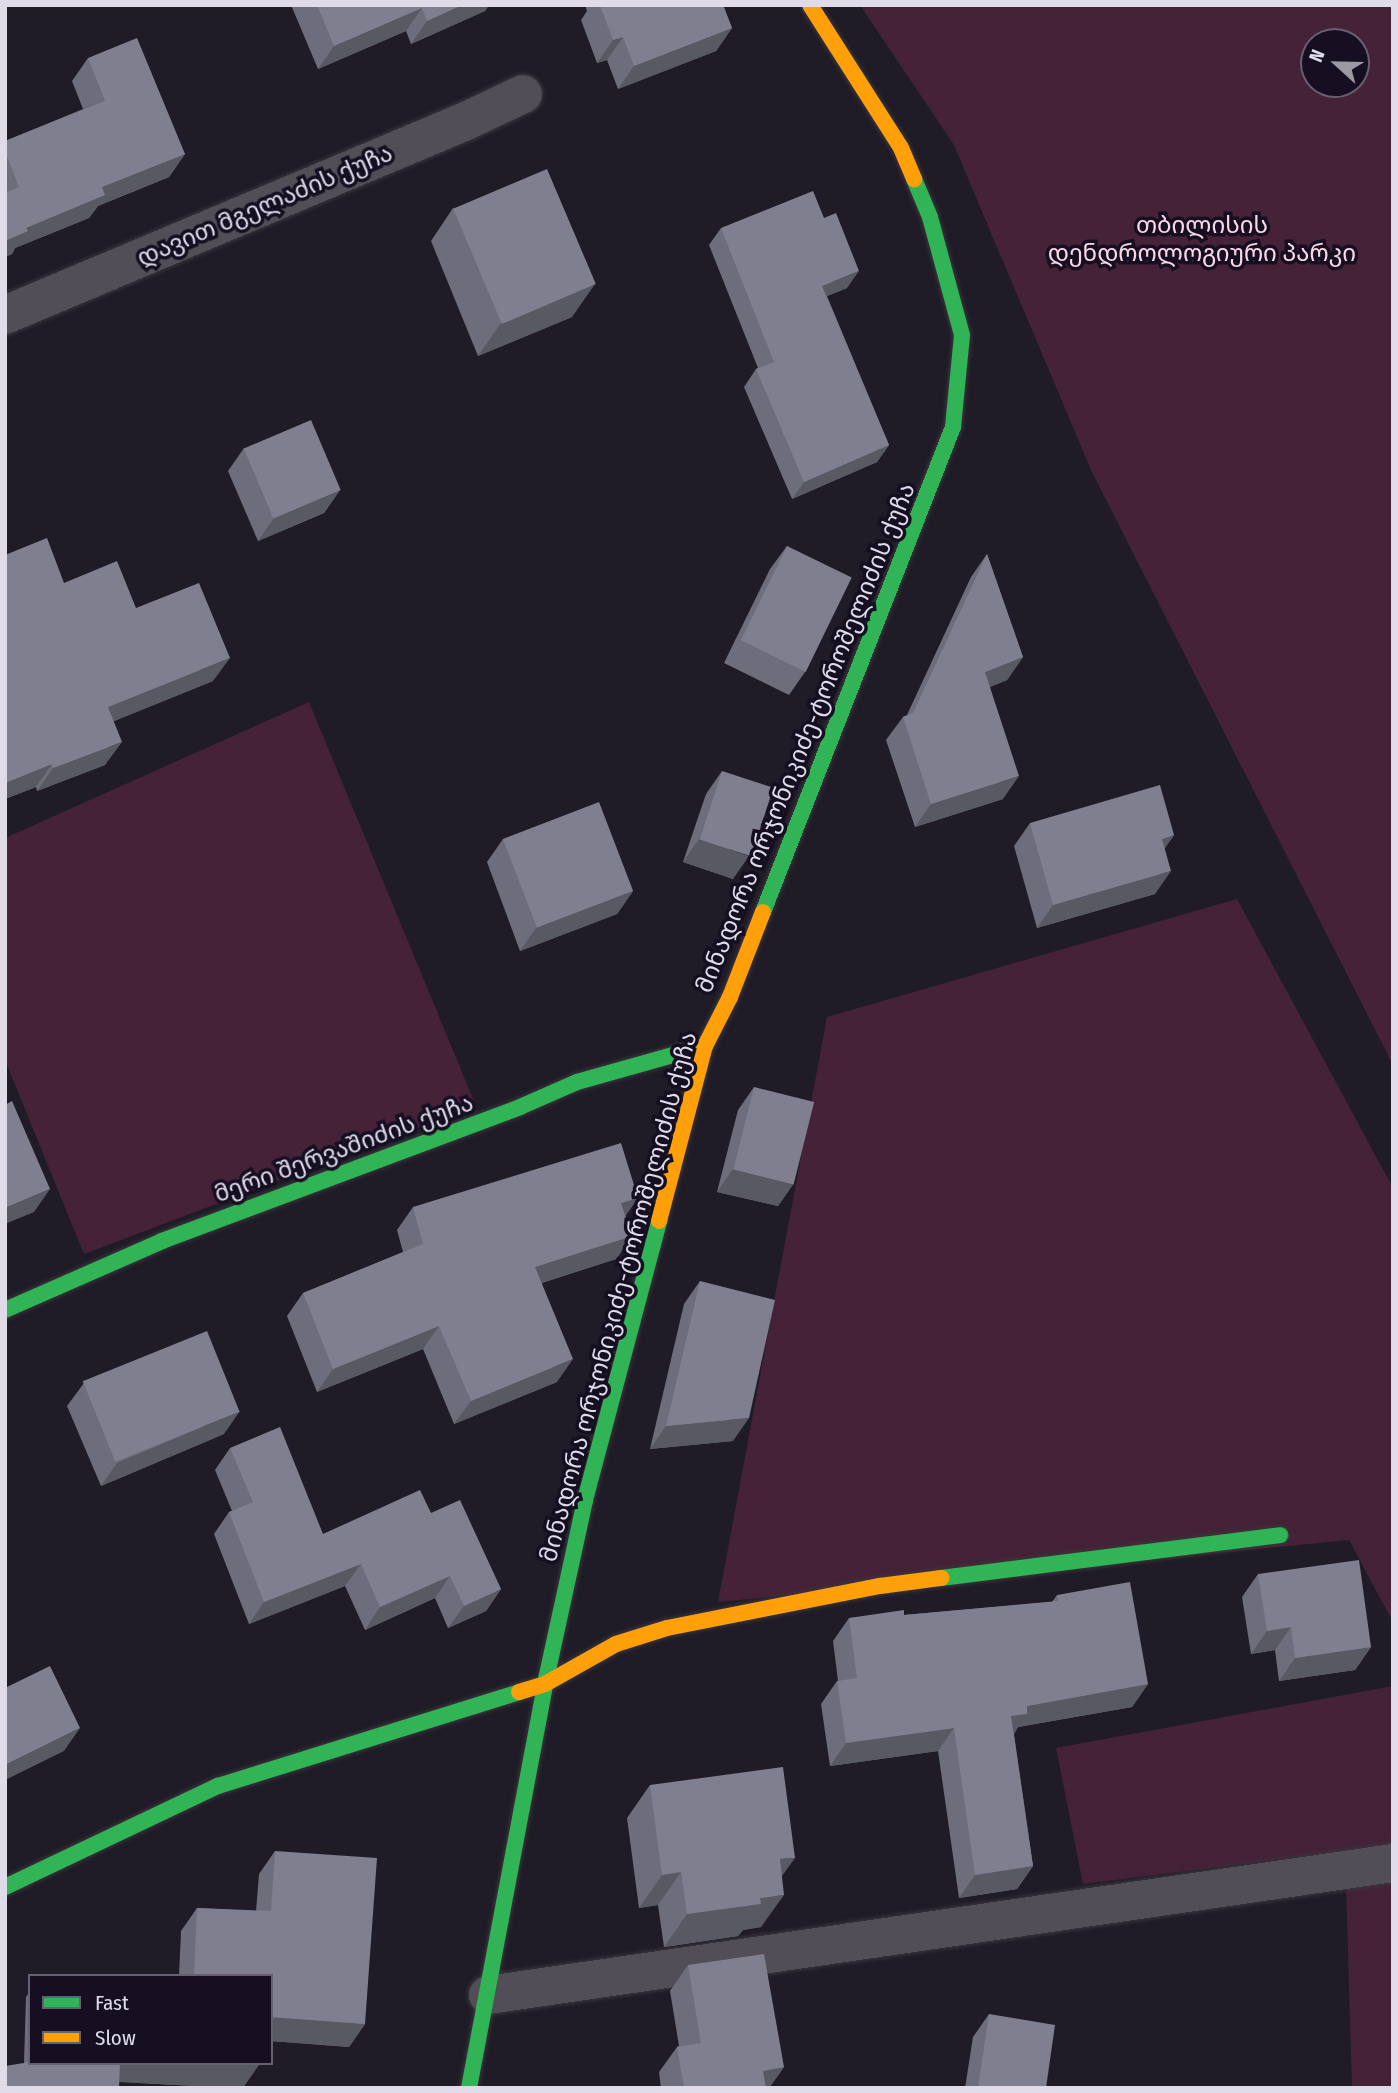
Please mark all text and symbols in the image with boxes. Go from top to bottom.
north arrow [1300,28,1370,98]
text: N [1304,46,1330,65]
street label: დავით მგელაძის ქუჩა [133,139,397,273]
park label: თბილისის დენდროლოგიური პარკი [1048,212,1356,268]
street label: მინადორა ორჯონიკიძე-ტოროშელიძის ქუჩა [690,479,922,997]
street label: მინადორა ორჯონიკიძე-ტოროშელიძის ქუჩა [534,1029,704,1565]
street label: მერი შერვაშიძის ქუჩა [211,1089,477,1209]
legend [28,1974,273,2065]
text: Fast [95,1990,129,2016]
text: Slow [95,2025,136,2051]

